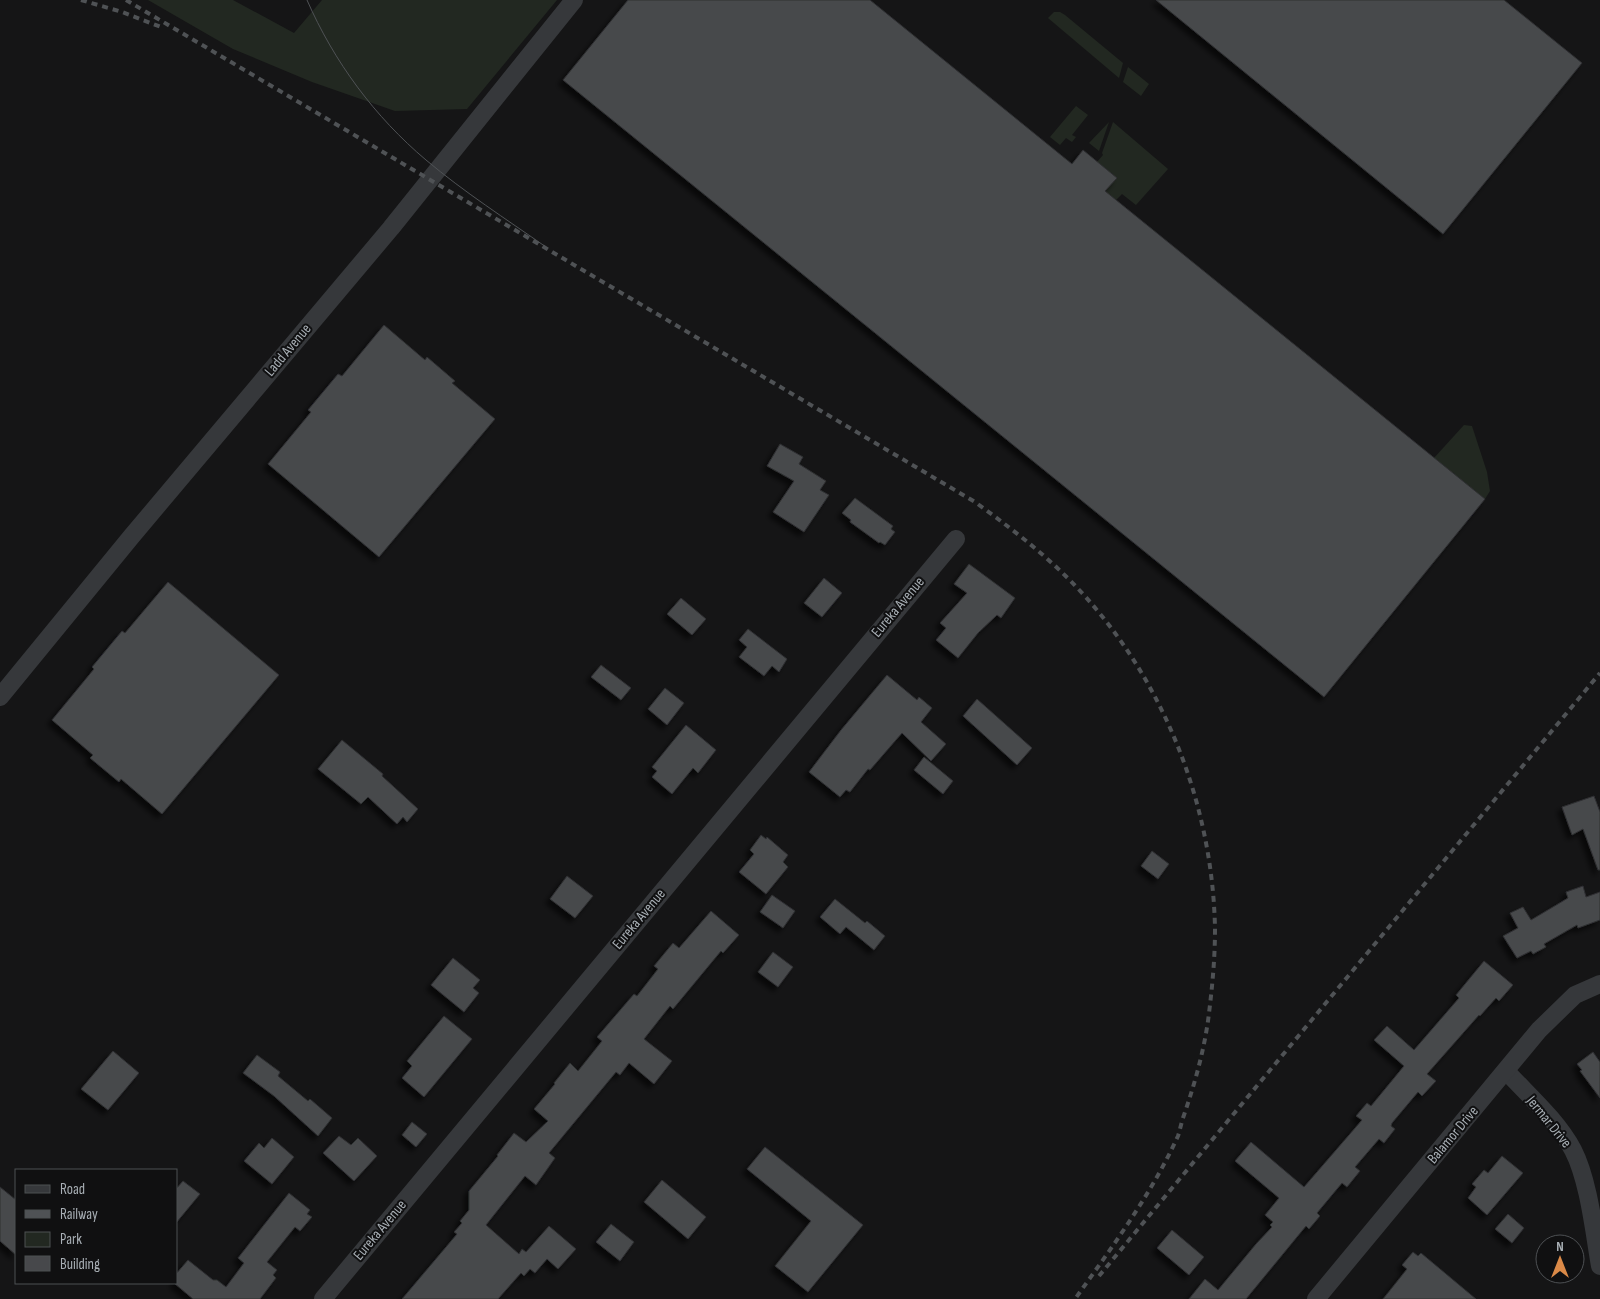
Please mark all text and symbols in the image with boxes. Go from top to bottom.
street label: Ladd Avenue [261,320,315,380]
street label: Eureka Avenue [867,573,929,641]
street label: Eureka Avenue [608,885,670,953]
street label: Jermar Drive [1522,1091,1576,1152]
street label: Balamor Drive [1423,1102,1483,1168]
legend [15,1169,178,1284]
text: Road [60,1180,85,1199]
street label: Eureka Avenue [349,1196,411,1264]
text: Railway [60,1205,98,1224]
text: Park [60,1230,82,1249]
north arrow [1535,1234,1585,1284]
text: N [1556,1238,1564,1255]
text: Building [60,1255,100,1274]

